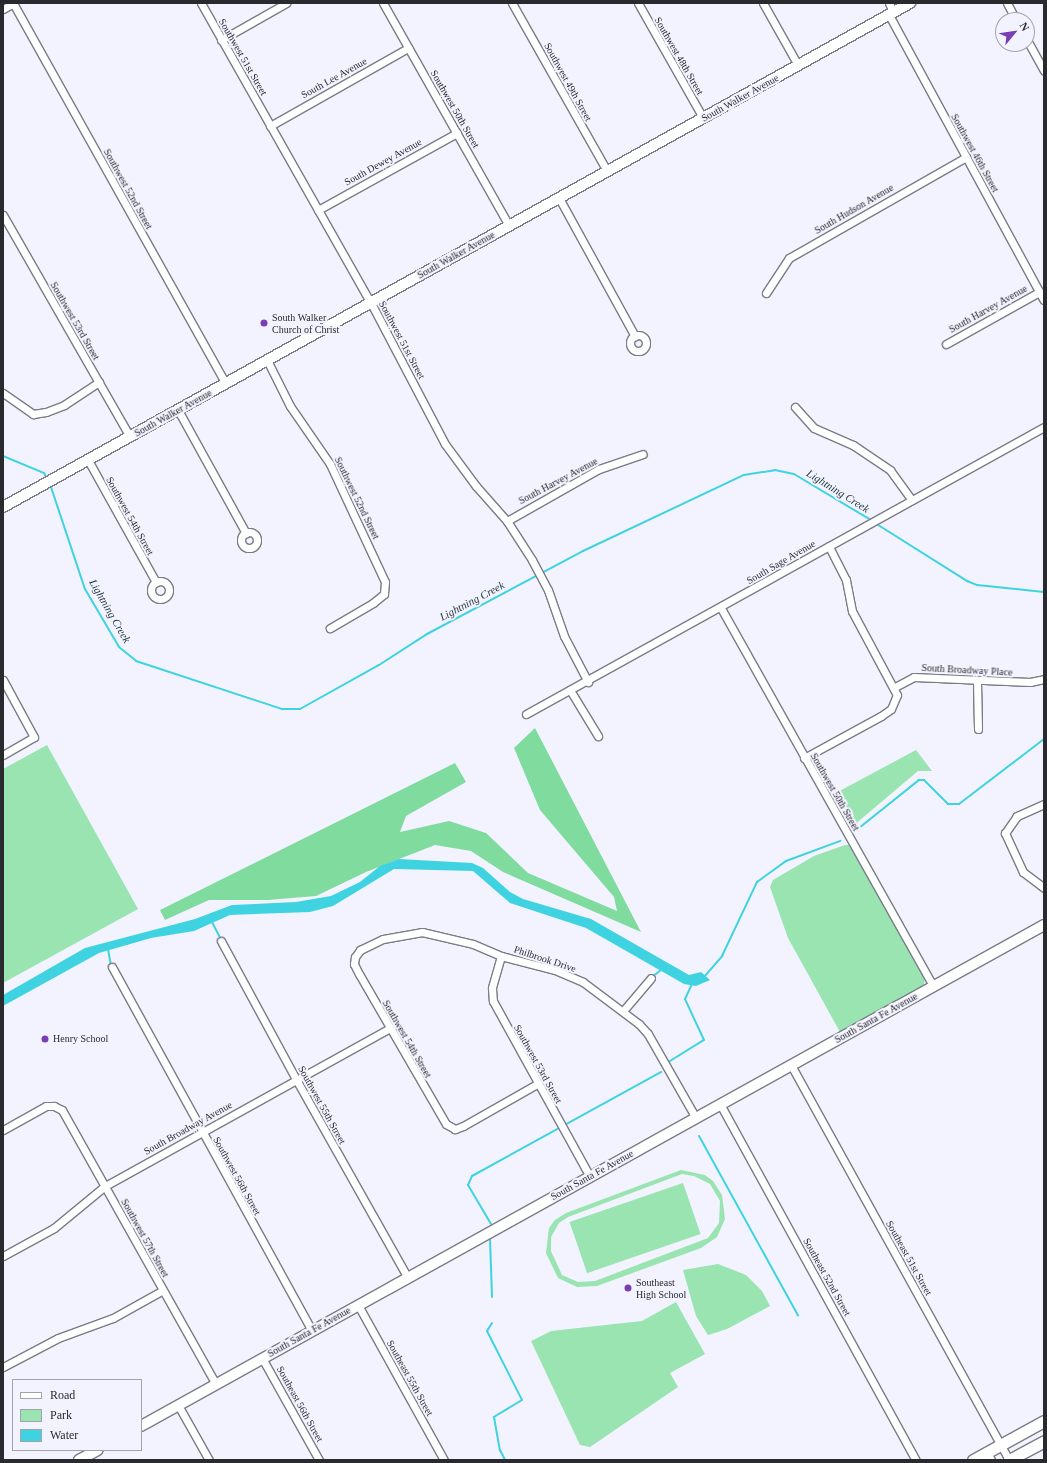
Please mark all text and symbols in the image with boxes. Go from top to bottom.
north arrow [995,12,1035,52]
street label: Southwest 48th Street [652,15,706,97]
street label: Southwest 51st Street [216,16,270,98]
text: N [1017,20,1032,33]
street label: Southwest 49th Street [541,41,595,123]
street label: South Lee Avenue [299,55,369,101]
street label: Southwest 50th Street [428,68,482,150]
street label: South Walker Avenue [699,72,781,124]
street label: Southwest 46th Street [948,112,1002,194]
street label: South Dewey Avenue [342,136,424,188]
street label: Southwest 52nd Street [101,147,155,231]
street label: South Hudson Avenue [812,181,896,237]
street label: South Walker Avenue [415,229,497,281]
street label: Southwest 53rd Street [48,280,102,362]
street label: South Harvey Avenue [947,282,1029,336]
street label: Southwest 51st Street [376,299,428,381]
place label: South Walker Church of Christ [272,311,339,334]
marker: South Walker Church of Christ [259,318,269,328]
street label: South Walker Avenue [132,387,214,439]
street label: Southwest 52nd Street [332,455,382,541]
street label: South Harvey Avenue [516,455,600,507]
water label: Lightning Creek [804,466,872,516]
street label: Southwest 54th Street [103,475,157,557]
street label: South Sage Avenue [744,537,818,587]
water label: Lightning Creek [86,577,134,645]
water label: Lightning Creek [437,578,507,624]
street label: South Broadway Place [921,662,1013,678]
street label: Southwest 50th Street [808,751,862,833]
street label: Philbrook Drive [512,943,578,975]
street label: South Santa Fe Avenue [832,990,920,1046]
street label: Southwest 54th Street [380,998,434,1080]
street label: Southwest 53rd Street [511,1022,565,1106]
place label: Henry School [53,1033,108,1045]
marker: Henry School [40,1034,50,1044]
street label: Southwest 55th Street [295,1064,349,1146]
street label: South Broadway Avenue [141,1099,235,1157]
street label: Southwest 56th Street [210,1135,264,1217]
street label: South Santa Fe Avenue [548,1147,636,1203]
street label: Southwest 57th Street [118,1197,172,1279]
street label: Southeast 51st Street [883,1218,935,1298]
street label: Southeast 52nd Street [801,1236,853,1318]
place label: Southeast High School [636,1276,686,1300]
marker: Southeast High School [623,1283,633,1293]
street label: South Santa Fe Avenue [265,1304,353,1360]
street label: Southeast 55th Street [384,1338,436,1418]
street label: Southeast 56th Street [274,1364,326,1444]
legend [12,1379,142,1451]
text: Road [50,1388,75,1402]
text: Park [50,1408,72,1422]
text: Water [50,1428,78,1442]

